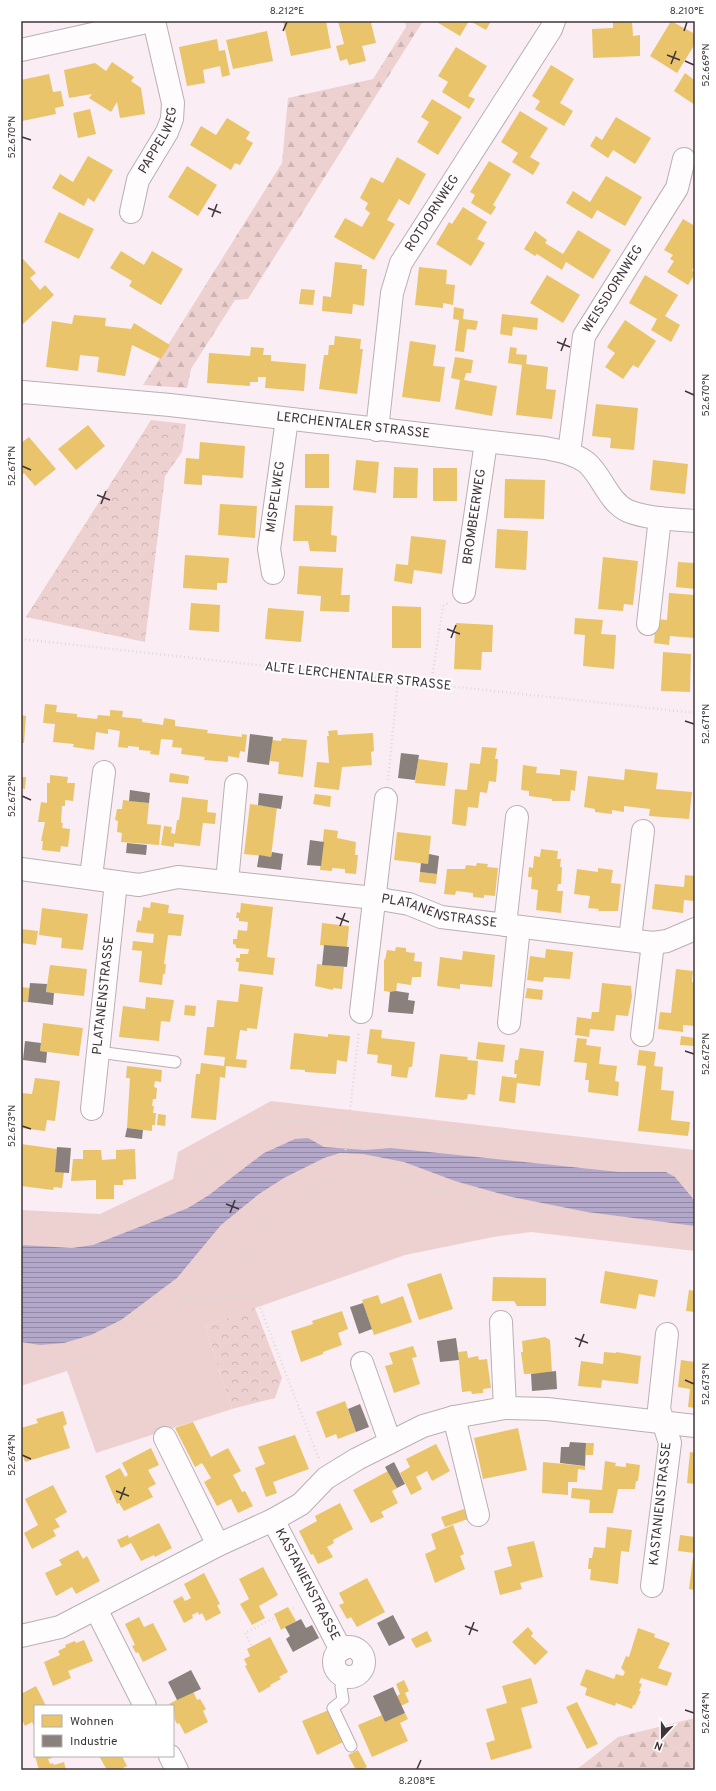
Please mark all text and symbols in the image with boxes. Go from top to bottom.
text: 8.212°E [270,5,304,18]
text: 8.210°E [670,5,704,18]
text: 52.669°N [700,43,713,87]
street label: PAPPELWEG [135,106,181,177]
text: 52.670°N [6,116,19,158]
street label: ROTDORNWEG [402,172,463,255]
street label: WEISSDORNWEG [580,242,647,336]
text: 52.670°N [700,374,713,416]
street label: LERCHENTALER STRASSE [275,409,431,443]
text: 52.671°N [6,446,19,486]
street label: MISPELWEG [263,460,289,534]
street label: BROMBEERWEG [460,468,490,566]
street label: ALTE LERCHENTALER STRASSE [264,659,452,695]
text: 52.671°N [700,704,713,744]
text: 52.672°N [6,775,19,817]
street label: PLATANENSTRASSE [380,891,498,932]
street label: PLATANENSTRASSE [90,936,118,1056]
text: 52.672°N [700,1033,713,1075]
text: 52.673°N [6,1105,19,1147]
text: 52.673°N [700,1363,713,1405]
text: 52.674°N [6,1434,19,1476]
street label: KASTANIENSTRASSE [647,1441,675,1567]
street label: KASTANIENSTRASSE [271,1526,343,1644]
text: 52.674°N [700,1692,713,1734]
legend [34,1705,174,1757]
text: Wohnen [70,1714,114,1730]
north arrow [642,1717,682,1757]
text: Industrie [70,1734,118,1750]
text: N [653,1737,665,1753]
text: 8.208°E [398,1775,436,1788]

